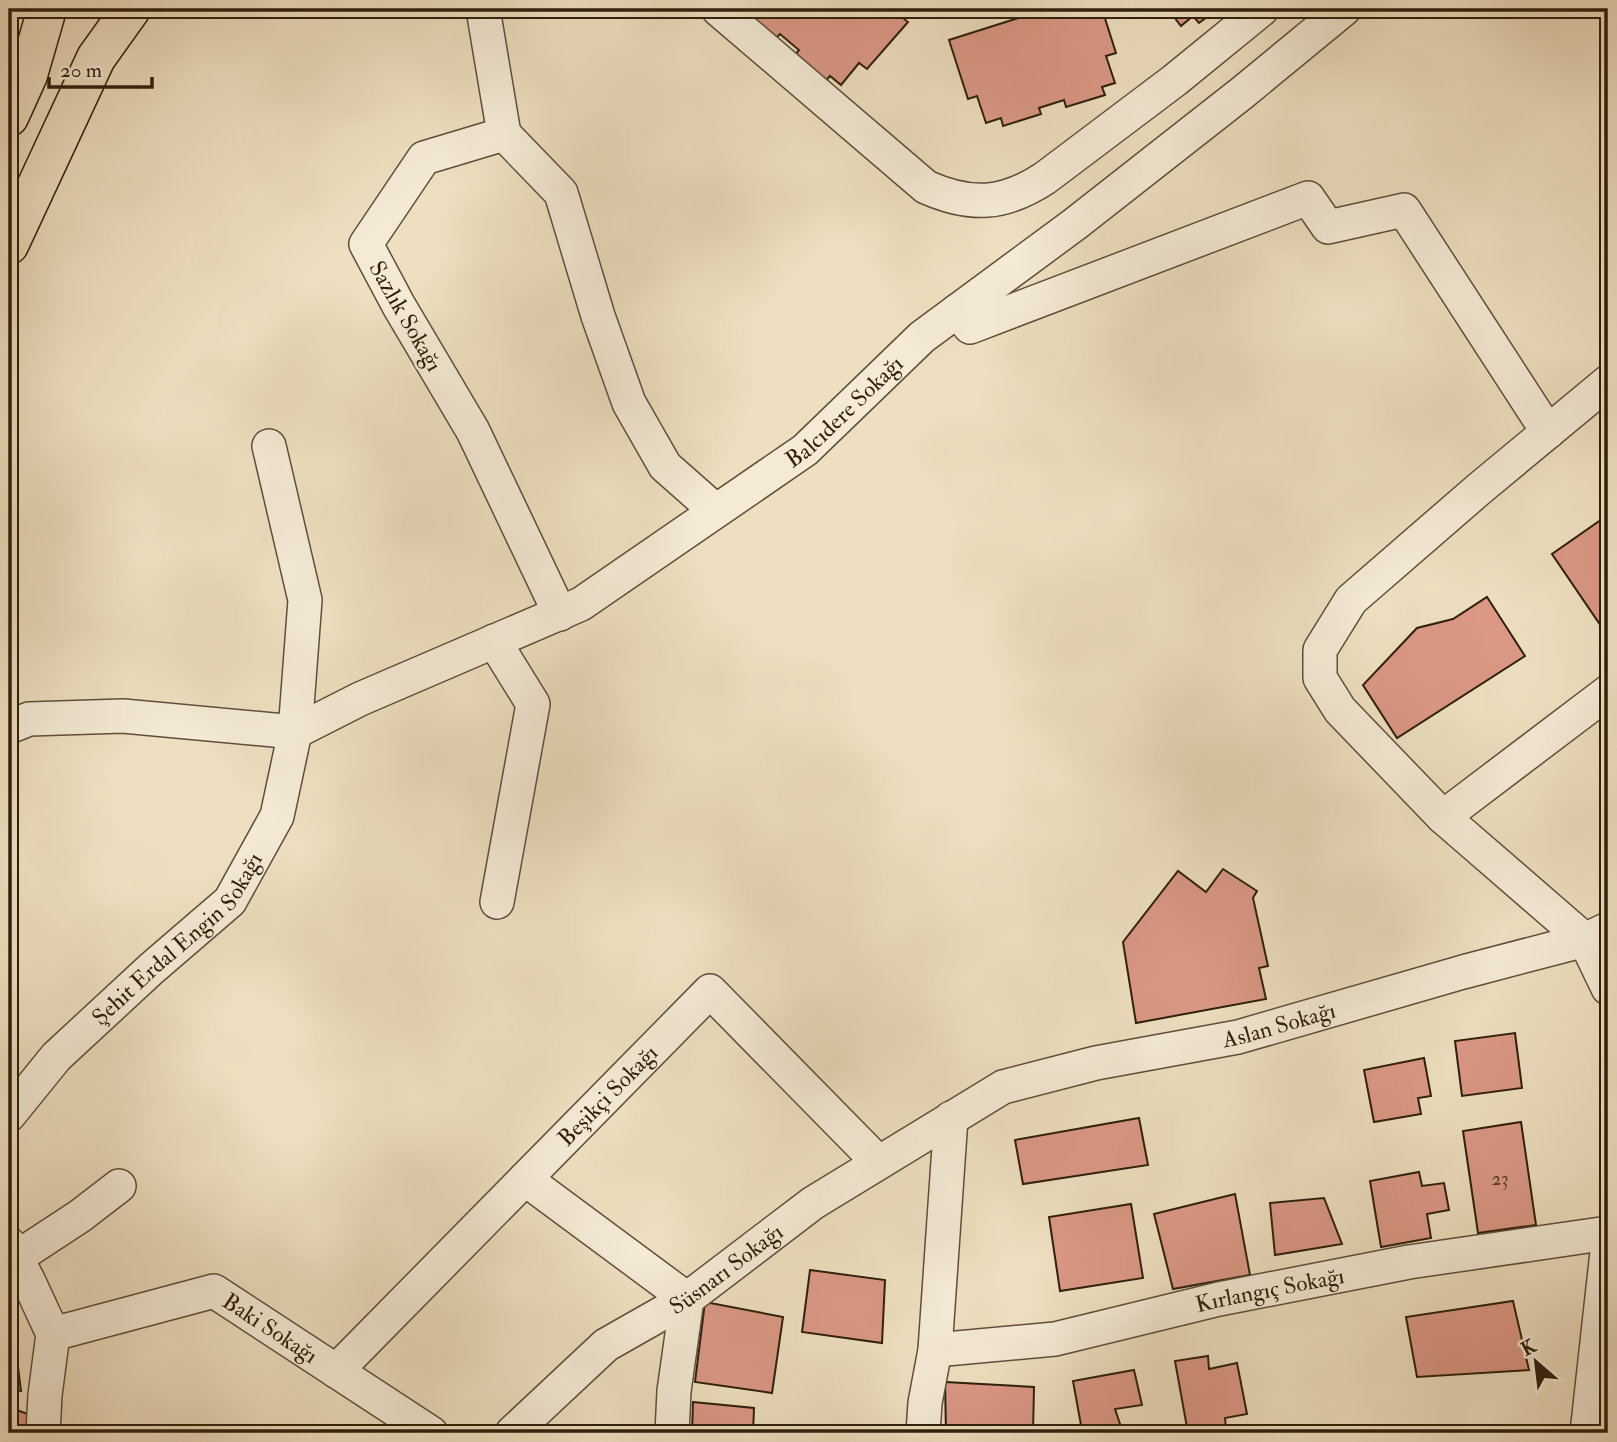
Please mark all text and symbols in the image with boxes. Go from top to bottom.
scale bar [49,46,152,90]
text: 20 m [60,57,102,84]
street label: Sazlık Sokağı [362,256,449,377]
street label: Balcıdere Sokağı [780,349,909,474]
street label: Şehit Erdal Engin Sokağı [86,848,269,1032]
street label: Aslan Sokağı [1219,996,1339,1055]
street label: Beşikçi Sokağı [552,1039,664,1152]
house number: 23 [1492,1167,1508,1191]
street label: Süsnarı Sokağı [664,1217,789,1321]
street label: Kırlangıç Sokağı [1193,1261,1347,1319]
street label: Baki Sokağı [217,1287,323,1370]
north arrow [1502,1326,1572,1396]
text: K [1517,1334,1541,1362]

